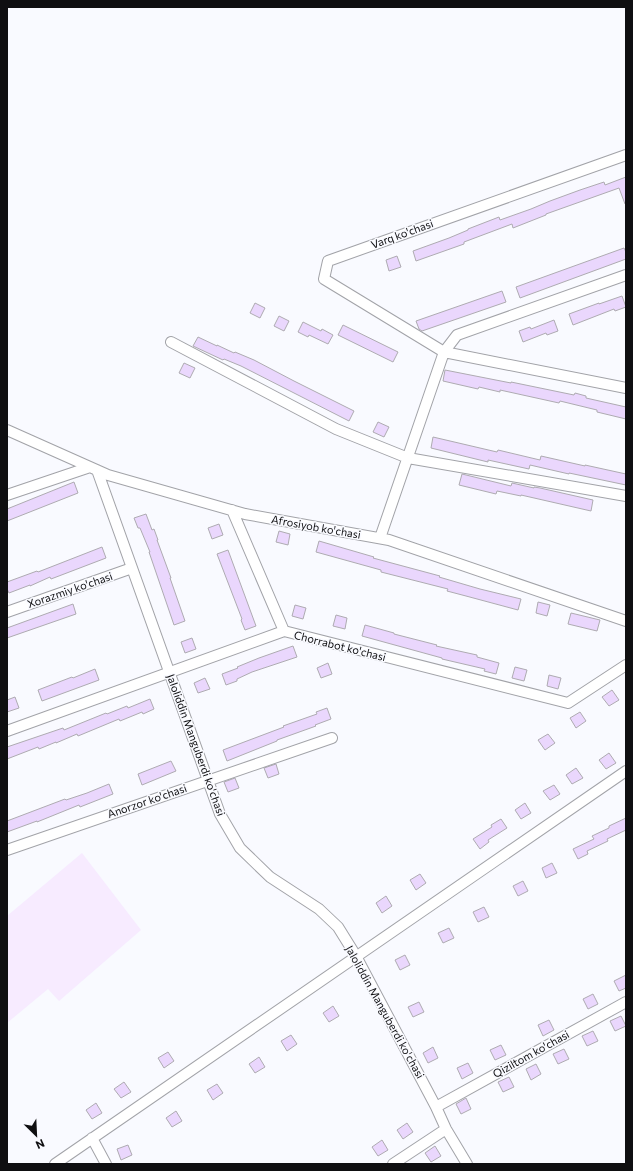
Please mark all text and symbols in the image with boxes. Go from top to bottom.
street label: Varq ko'chasi [369,216,435,251]
street label: Afrosiyob ko'chasi [270,512,362,541]
street label: Xorazmiy ko'chasi [26,569,114,610]
street label: Chorrabot ko'chasi [293,628,388,663]
street label: Jaloliddin Manguberdi ko'chasi [164,672,228,818]
street label: Anorzor ko'chasi [105,781,188,820]
street label: Jaloliddin Manguberdi ko'chasi [342,943,428,1081]
street label: Qiziltom ko'chasi [490,1027,571,1080]
north arrow [16,1115,56,1155]
text: N [34,1137,47,1152]

